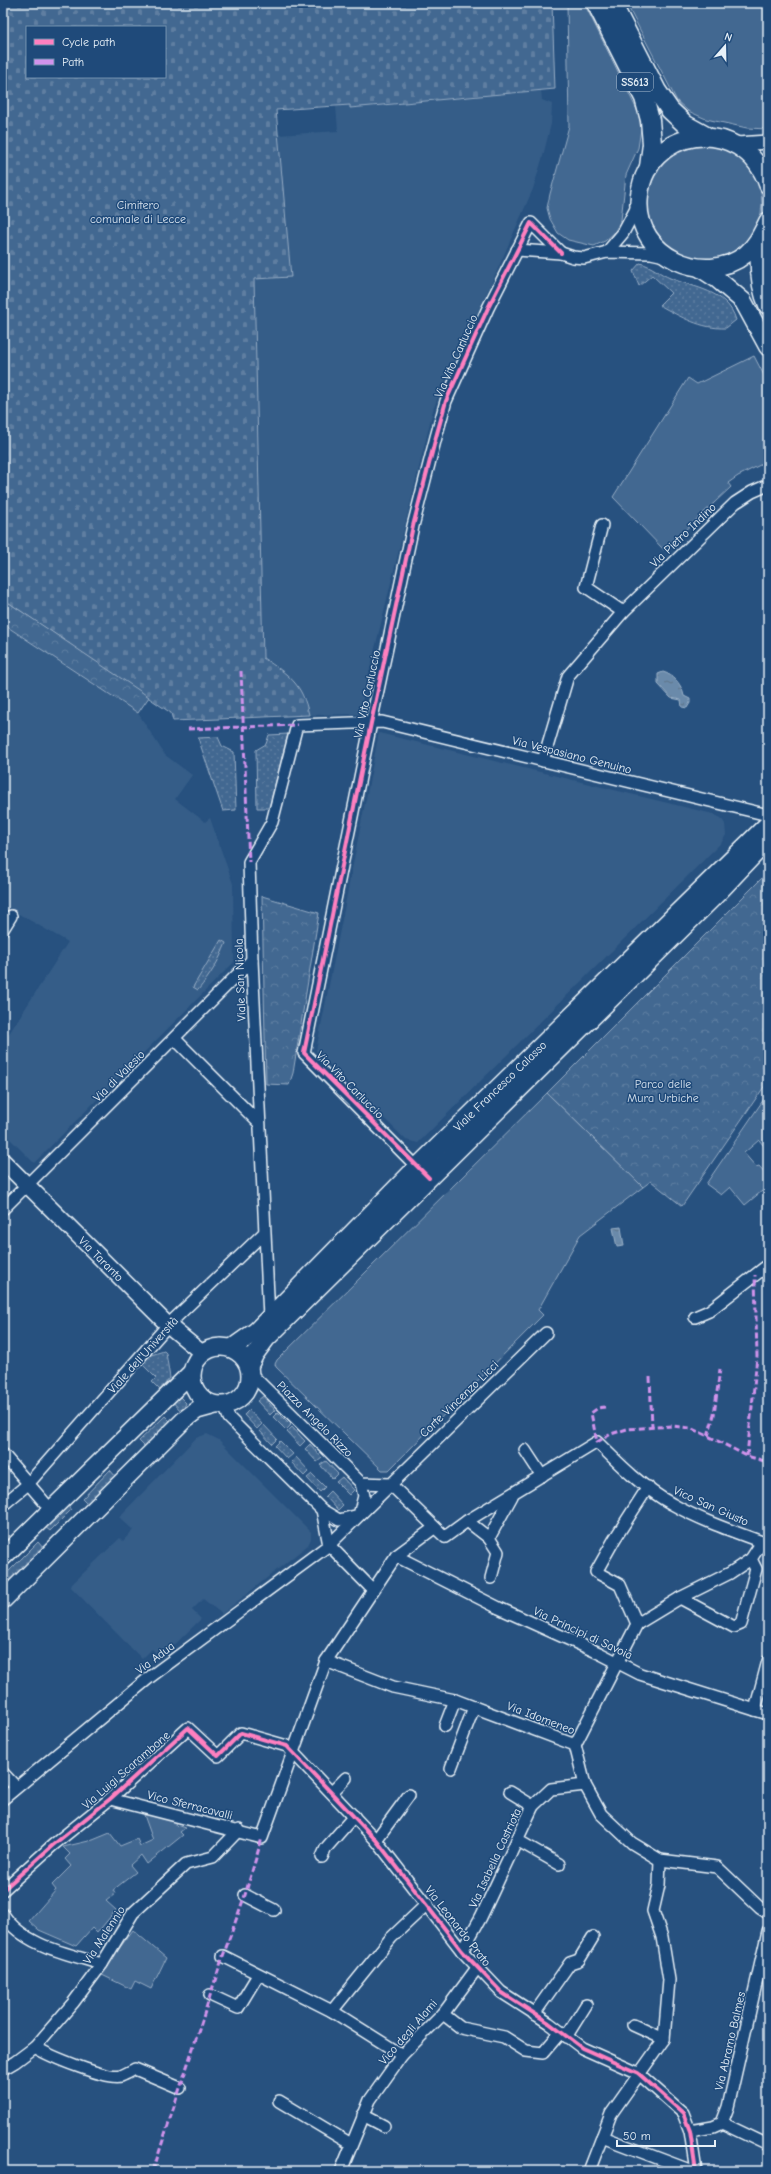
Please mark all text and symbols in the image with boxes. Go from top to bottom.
legend [26,26,166,78]
north arrow [705,26,745,66]
text: N [723,30,734,44]
text: Cycle path [62,35,115,49]
text: Path [62,55,84,69]
road number: SS613 [617,73,653,91]
park label: Cimitero comunale di Lecce [90,198,186,226]
street label: Via Vito Carluccio [431,312,481,400]
street label: Via Pietro Indino [647,500,719,570]
street label: Via Vito Carluccio [351,649,383,739]
street label: Via Vespasiano Genuino [511,733,633,777]
street label: Viale San Nicola [232,938,248,1022]
street label: Viale Francesco Calasso [451,1038,549,1134]
street label: Via di Valesio [90,1047,148,1105]
street label: Via Vito Carluccio [313,1048,387,1122]
park label: Parco delle Mura Urbiche [627,1077,699,1105]
street label: Via Taranto [76,1234,126,1284]
street label: Viale dell'Università [105,1314,181,1396]
street label: Corte Vincenzo Licci [417,1358,501,1440]
street label: Piazza Angelo Rizzo [274,1378,356,1460]
street label: Vico San Giusto [671,1483,751,1529]
street label: Via Principi di Savoia [531,1604,635,1662]
street label: Via Adua [133,1639,177,1677]
street label: Via Idomeneo [505,1699,577,1737]
street label: Via Luigi Scarambone [79,1728,173,1812]
street label: Vico Sferracavalli [146,1788,234,1822]
street label: Via Isabella Castriota [466,1806,524,1910]
street label: Via Leonardo Prato [422,1883,494,1969]
street label: Via Malennio [80,1903,128,1967]
street label: Via Abramo Balmes [712,1990,748,2092]
street label: Vico degli Alami [376,1997,440,2067]
scale bar [617,2122,715,2148]
text: 50 m [623,2129,651,2143]

